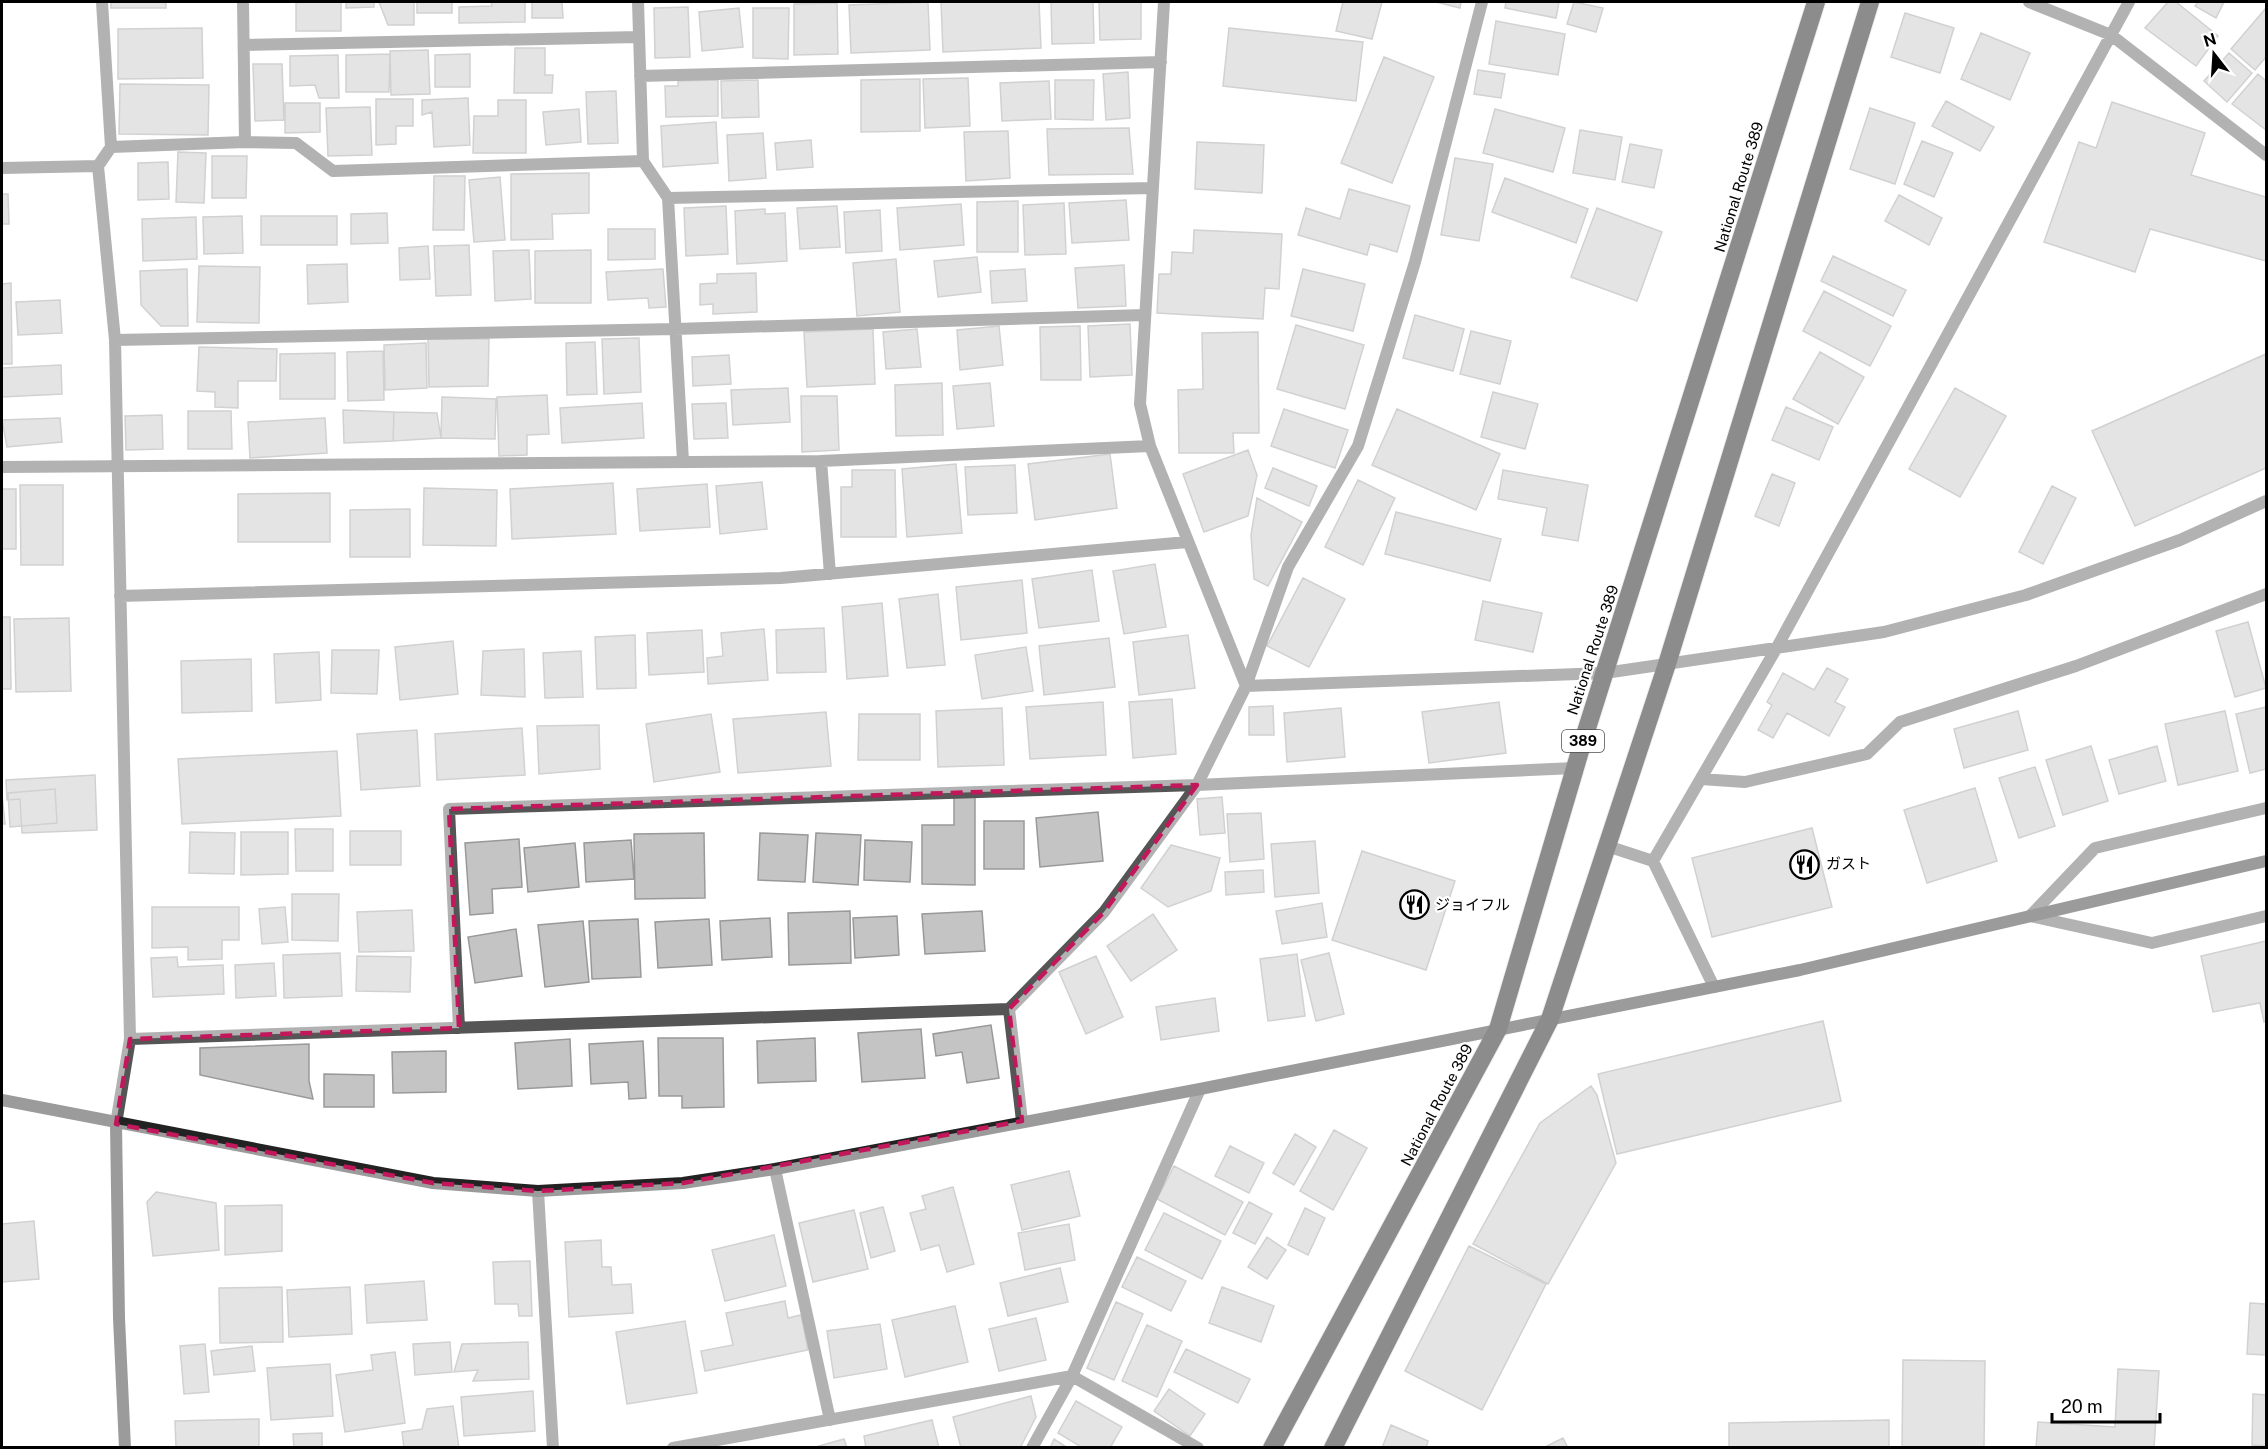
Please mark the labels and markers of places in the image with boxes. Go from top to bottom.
restaurant icon: ガスト [1789,848,1821,880]
place label: ガスト [1826,855,1871,872]
restaurant icon: ジョイフル [1398,889,1430,921]
place label: ジョイフル [1435,896,1510,913]

